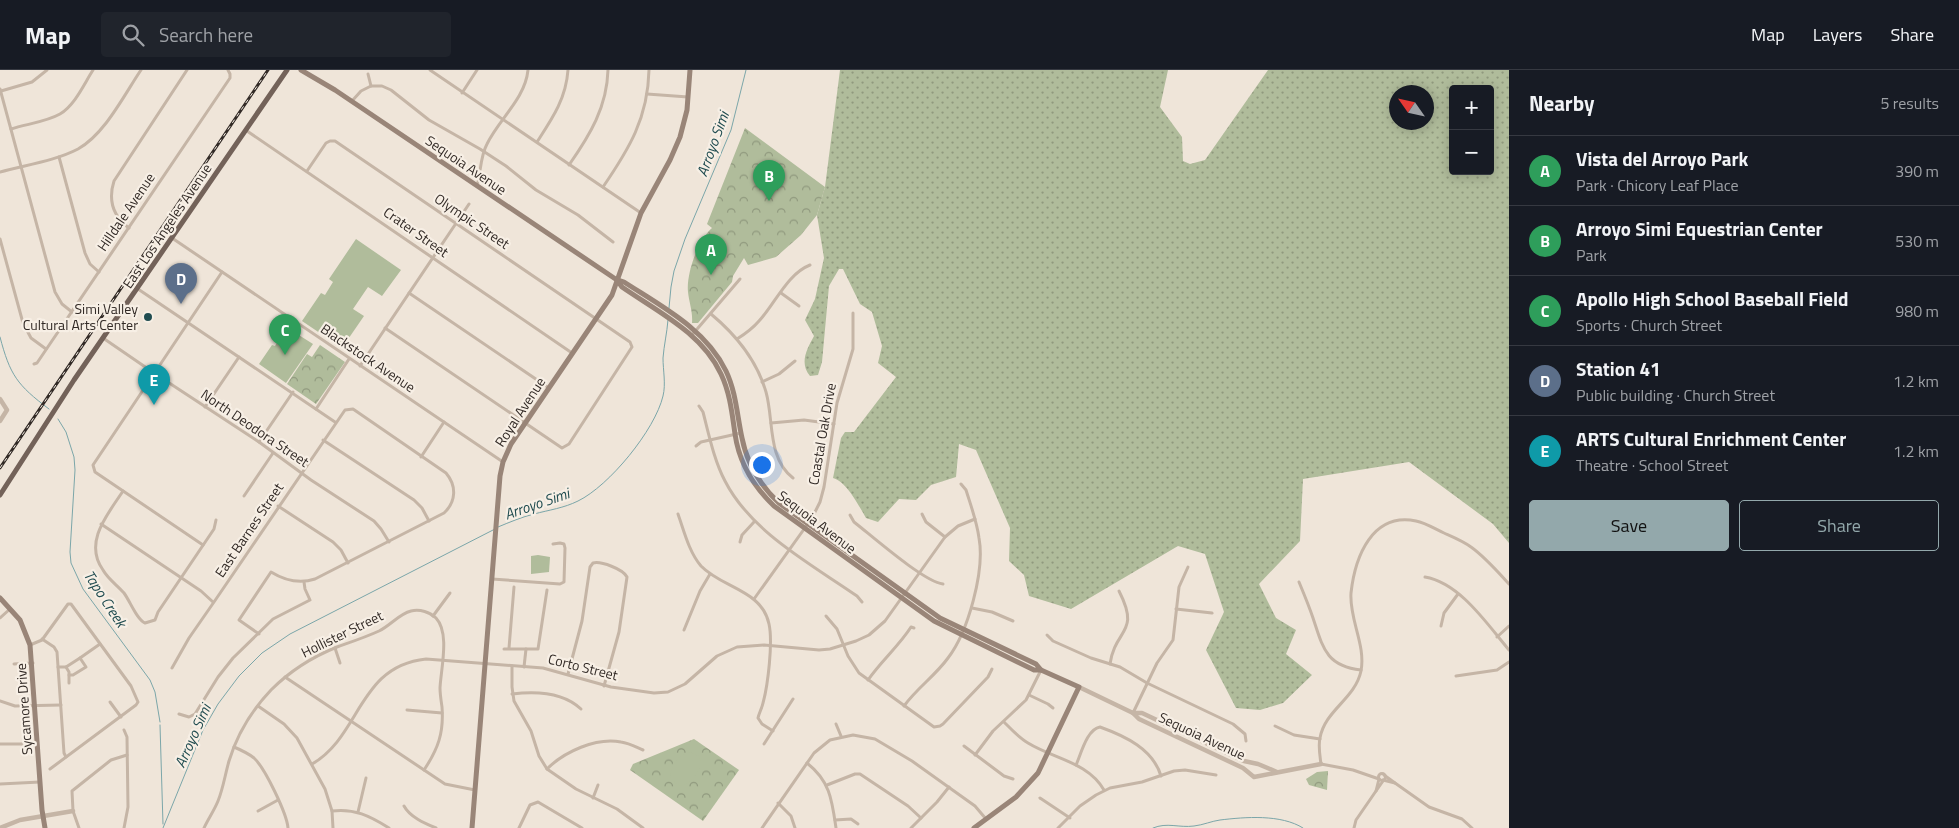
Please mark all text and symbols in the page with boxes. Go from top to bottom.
search box [101,12,451,57]
text: Map [25,17,71,53]
text: Search here [159,20,253,49]
icon: search [119,21,147,49]
text: Map [1751,21,1785,48]
text: Layers [1813,21,1862,48]
text: Share [1890,21,1934,48]
north arrow [1389,85,1434,130]
map controls [1449,85,1494,175]
button: + [1449,85,1494,130]
text: Nearby [1529,87,1594,119]
text: 5 results [1880,91,1939,115]
water label: Arroyo Simi [690,106,736,179]
street label: Sequoia Avenue [422,130,511,200]
button: − [1449,130,1494,175]
text: Vista del Arroyo Park [1576,144,1748,173]
street label: East Los Angeles Avenue [117,159,216,292]
text: A [1540,159,1550,183]
text: 390 m [1895,159,1939,183]
pin: B [753,160,785,201]
street label: Hilldale Avenue [92,168,160,255]
text: Park · Chicory Leaf Place [1576,173,1739,197]
street label: Olympic Street [430,188,514,254]
street label: Crater Street [379,201,453,262]
text: Arroyo Simi Equestrian Center [1576,214,1823,243]
text: B [1540,229,1550,253]
text: 530 m [1895,229,1939,253]
pin: A [695,234,727,275]
text: Park [1576,243,1607,267]
pin: D [165,263,197,304]
text: Apollo High School Baseball Field [1576,284,1849,313]
place label: Simi Valley Cultural Arts Center [23,298,138,335]
text: C [1541,299,1549,323]
text: 980 m [1895,299,1939,323]
marker: Simi Valley Cultural Arts Center [142,311,154,323]
text: Sports · Church Street [1576,313,1722,337]
pin: C [269,314,301,355]
street label: Blackstock Avenue [317,318,420,397]
text: Station 41 [1576,354,1661,383]
pin: E [138,364,170,405]
text: D [1540,369,1550,393]
text: 1.2 km [1893,369,1939,393]
street label: Royal Avenue [489,373,550,451]
street label: Coastal Oak Drive [802,381,841,487]
text: Public building · Church Street [1576,383,1775,407]
street label: North Deodora Street [197,384,314,472]
text: ARTS Cultural Enrichment Center [1576,424,1846,453]
text: E [1541,439,1549,463]
text: 1.2 km [1893,439,1939,463]
your location [749,452,775,478]
text: Theatre · School Street [1576,453,1728,477]
street label: East Barnes Street [209,478,288,581]
water label: Arroyo Simi [501,481,574,525]
street label: Sequoia Avenue [774,485,861,558]
button: Save [1529,500,1729,551]
button: Share [1739,500,1939,551]
water label: Tapo Creek [78,566,134,634]
street label: Hollister Street [297,605,386,662]
street label: Corto Street [546,648,620,685]
street label: Sycamore Drive [10,663,37,756]
water label: Arroyo Simi [168,699,218,771]
street label: Sequoia Avenue [1155,706,1249,765]

